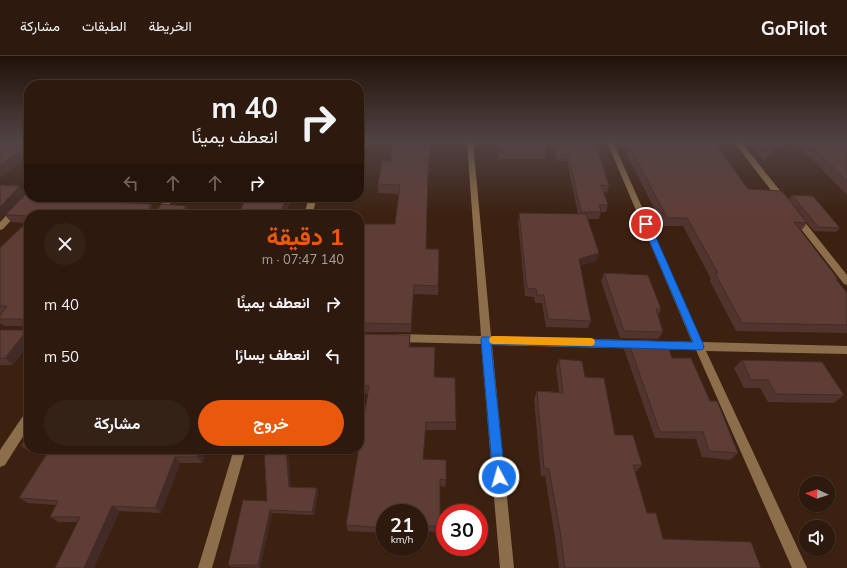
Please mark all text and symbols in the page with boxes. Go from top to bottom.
text: GoPilot [761,16,827,40]
text: مشاركة [20,17,60,35]
text: الطبقات [82,17,126,35]
text: الخريطة [148,17,192,35]
text: 40 m [212,90,278,125]
icon: right [292,96,344,148]
text: انعطف يمينًا [192,125,278,148]
icon: left [120,172,142,194]
icon: ahead [162,172,184,194]
icon: ahead [204,172,226,194]
icon: right [246,172,268,194]
pin [629,207,663,241]
icon: arrive [635,213,657,235]
text: 1 دقيقة [266,221,344,251]
button: close [44,223,86,265]
text: 140 m · 07:47 [262,251,344,267]
text: انعطف يمينًا [237,293,310,312]
icon: right [322,293,344,315]
text: 40 m [44,295,79,314]
text: انعطف يسارًا [235,345,310,364]
icon: left [322,345,344,367]
text: 50 m [44,347,79,366]
button: مشاركة [44,400,190,446]
button: خروج [198,400,344,446]
position arrow [478,456,520,498]
north arrow [799,476,835,512]
map controls [799,476,835,556]
speed limit sign: 30 [436,504,488,556]
text: 21 [390,512,414,537]
button: sound [799,520,835,556]
text: km/h [391,533,413,546]

